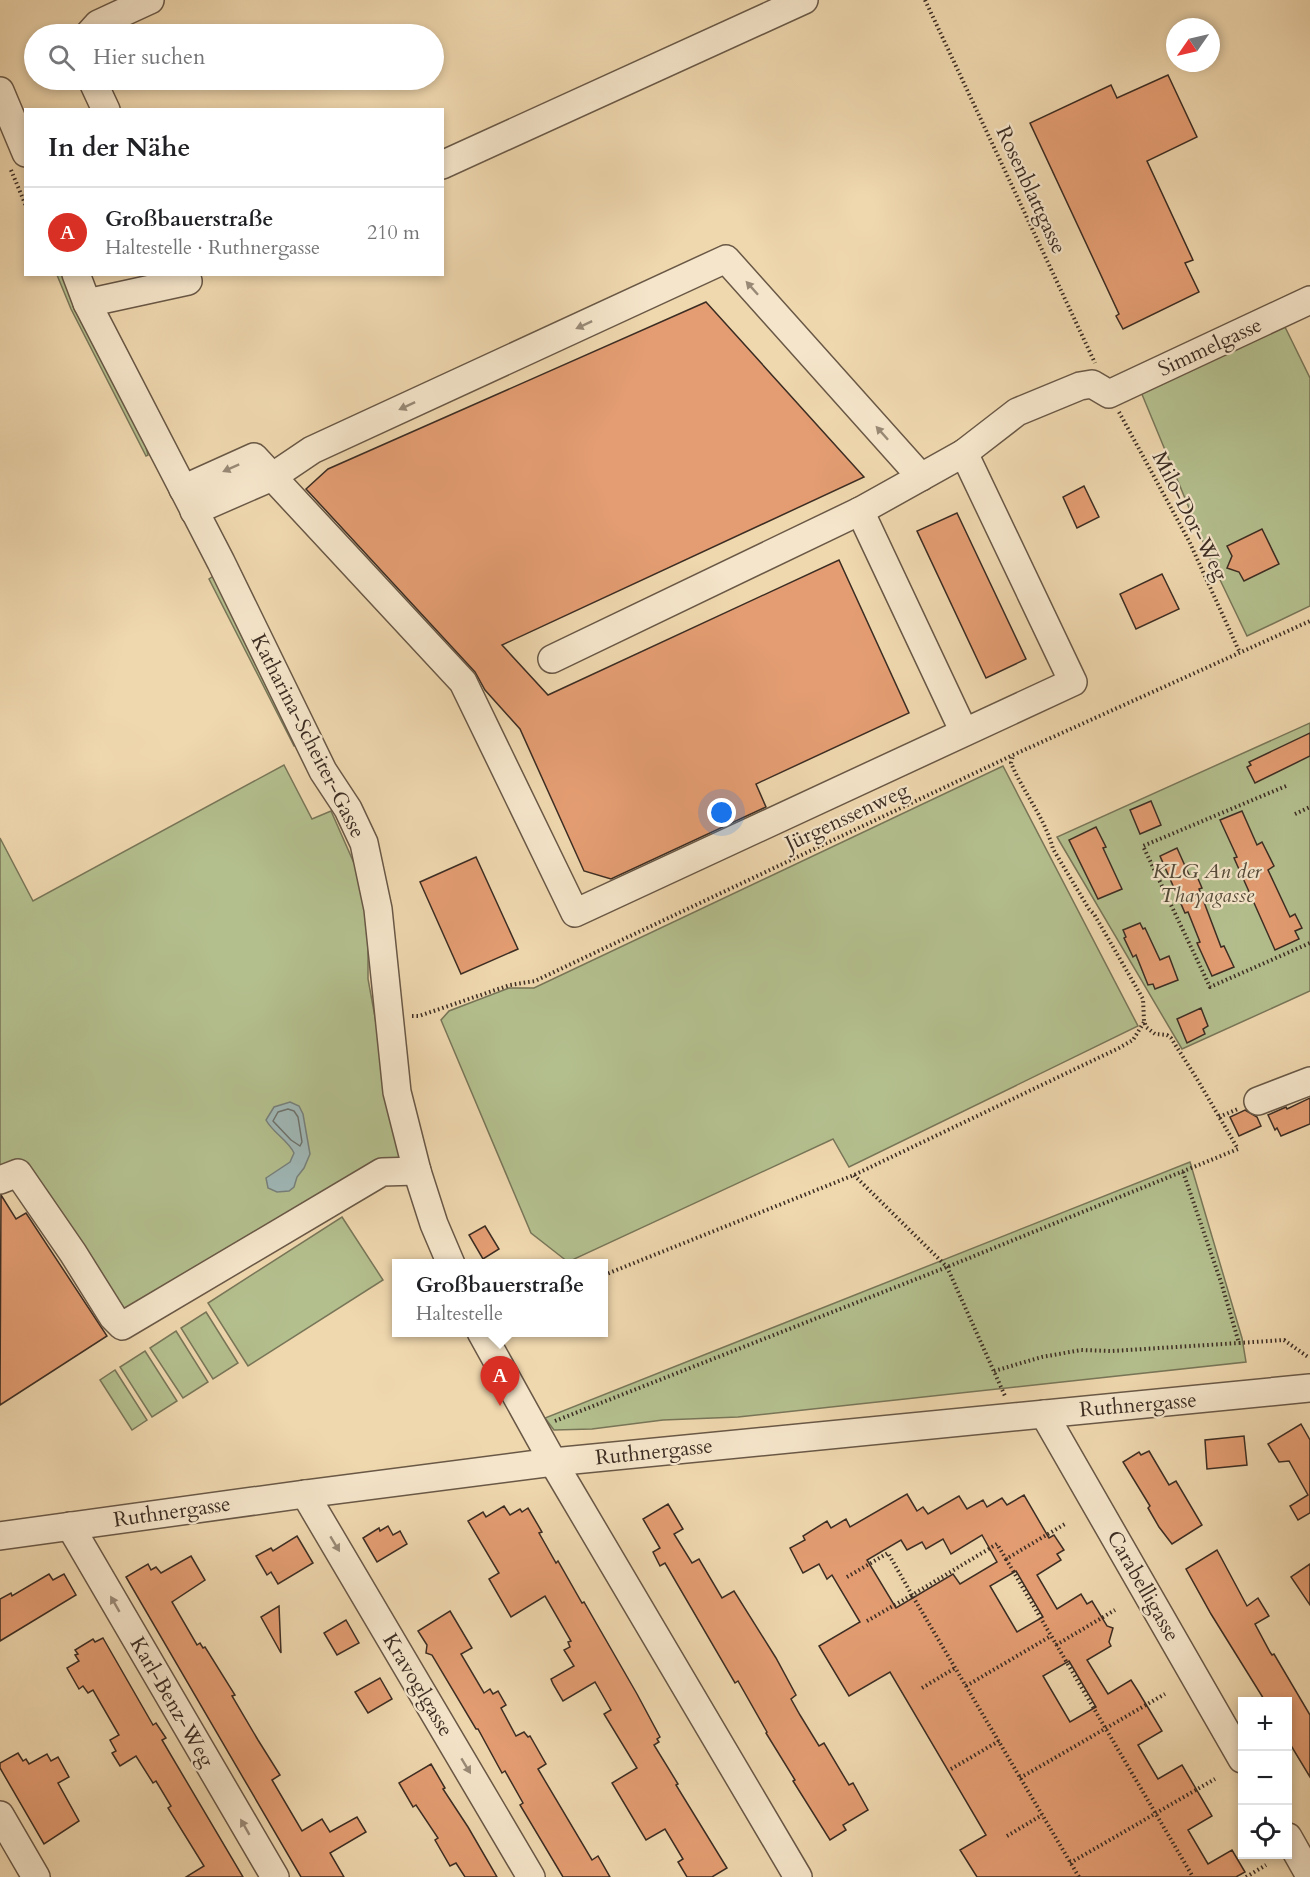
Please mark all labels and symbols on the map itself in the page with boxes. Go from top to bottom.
north arrow [1166,18,1220,72]
street label: Rosenblattgasse [989,121,1073,259]
one-way arrow [746,281,759,296]
street label: Simmelgasse [1153,310,1267,384]
one-way arrow [576,320,593,329]
one-way arrow [399,402,416,411]
one-way arrow [875,426,889,441]
street label: Milo-Dor-Weg [1145,446,1235,586]
one-way arrow [222,463,239,472]
street label: Katharina-Scheiter-Gasse [244,629,372,843]
street label: Jürgenssenweg [778,776,914,860]
your location [707,798,736,827]
park label: KLG An der Thayagasse [1153,857,1263,910]
pin: A [480,1356,520,1406]
street label: Ruthnergasse [1078,1385,1198,1425]
street label: Ruthnergasse [594,1431,714,1473]
street label: Ruthnergasse [112,1489,232,1535]
street label: Carabelligasse [1100,1525,1186,1647]
one-way arrow [329,1536,340,1552]
one-way arrow [110,1595,120,1612]
street label: Kravoglgasse [376,1628,460,1742]
street label: Karl-Benz-Weg [123,1632,221,1773]
one-way arrow [461,1758,471,1775]
one-way arrow [241,1818,251,1835]

